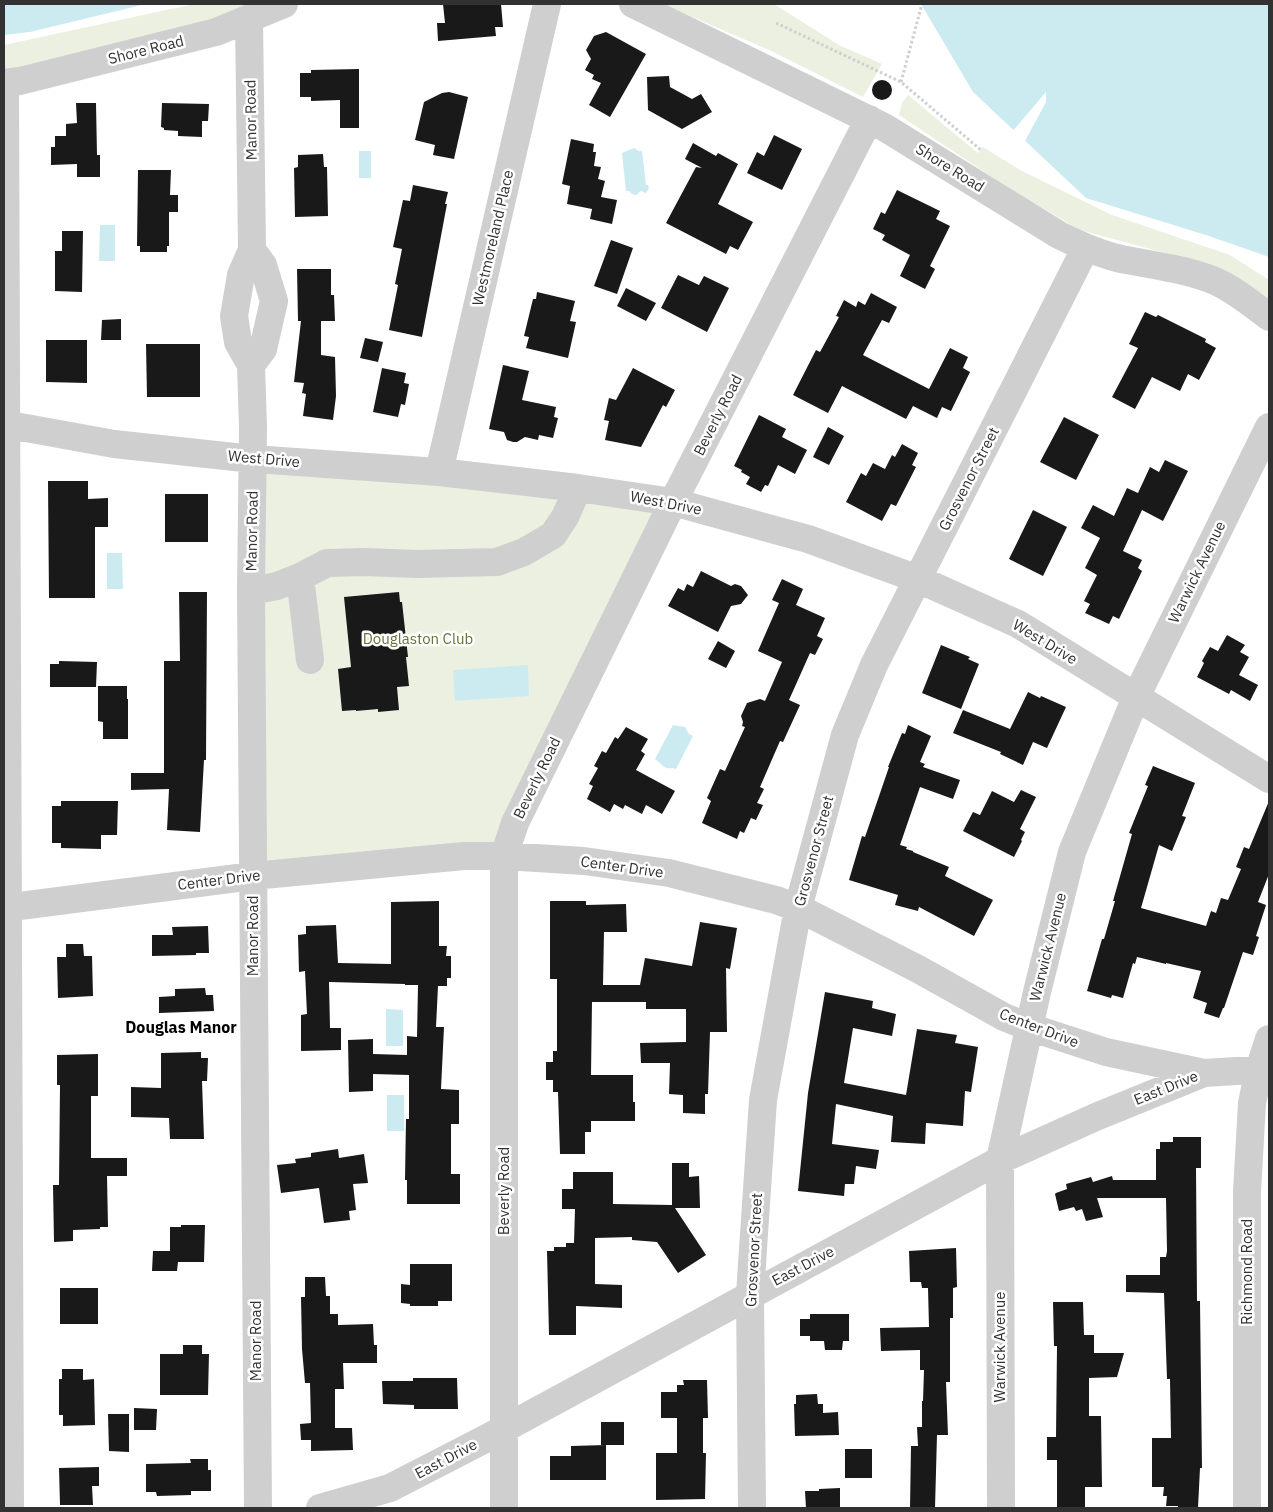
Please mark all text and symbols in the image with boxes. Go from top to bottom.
street label: Shore Road [106,31,186,68]
street label: Manor Road [240,80,261,160]
street label: Shore Road [912,139,988,196]
street label: Westmoreland Place [468,168,517,308]
street label: Beverly Road [689,371,746,458]
street label: Grosvenor Street [934,424,1003,534]
street label: West Drive [227,446,301,471]
street label: West Drive [629,486,703,519]
street label: Manor Road [241,491,262,571]
street label: Warwick Avenue [1164,518,1229,626]
street label: West Drive [1009,615,1081,668]
park label: Douglaston Club [363,629,473,648]
street label: Beverly Road [509,734,564,822]
street label: Grosvenor Street [790,793,837,908]
street label: Center Drive [579,851,665,882]
street label: Center Drive [176,865,261,894]
street label: Warwick Avenue [1025,891,1070,1003]
street label: Manor Road [243,896,262,976]
street label: Center Drive [997,1004,1082,1051]
district label: Douglas Manor [125,1017,237,1037]
street label: East Drive [1131,1066,1201,1109]
street label: Beverly Road [494,1147,513,1235]
street label: Grosvenor Street [741,1193,766,1307]
street label: Richmond Road [1237,1219,1256,1325]
street label: East Drive [768,1241,837,1290]
street label: Warwick Avenue [990,1291,1009,1403]
street label: Manor Road [246,1301,265,1381]
street label: East Drive [411,1434,480,1483]

